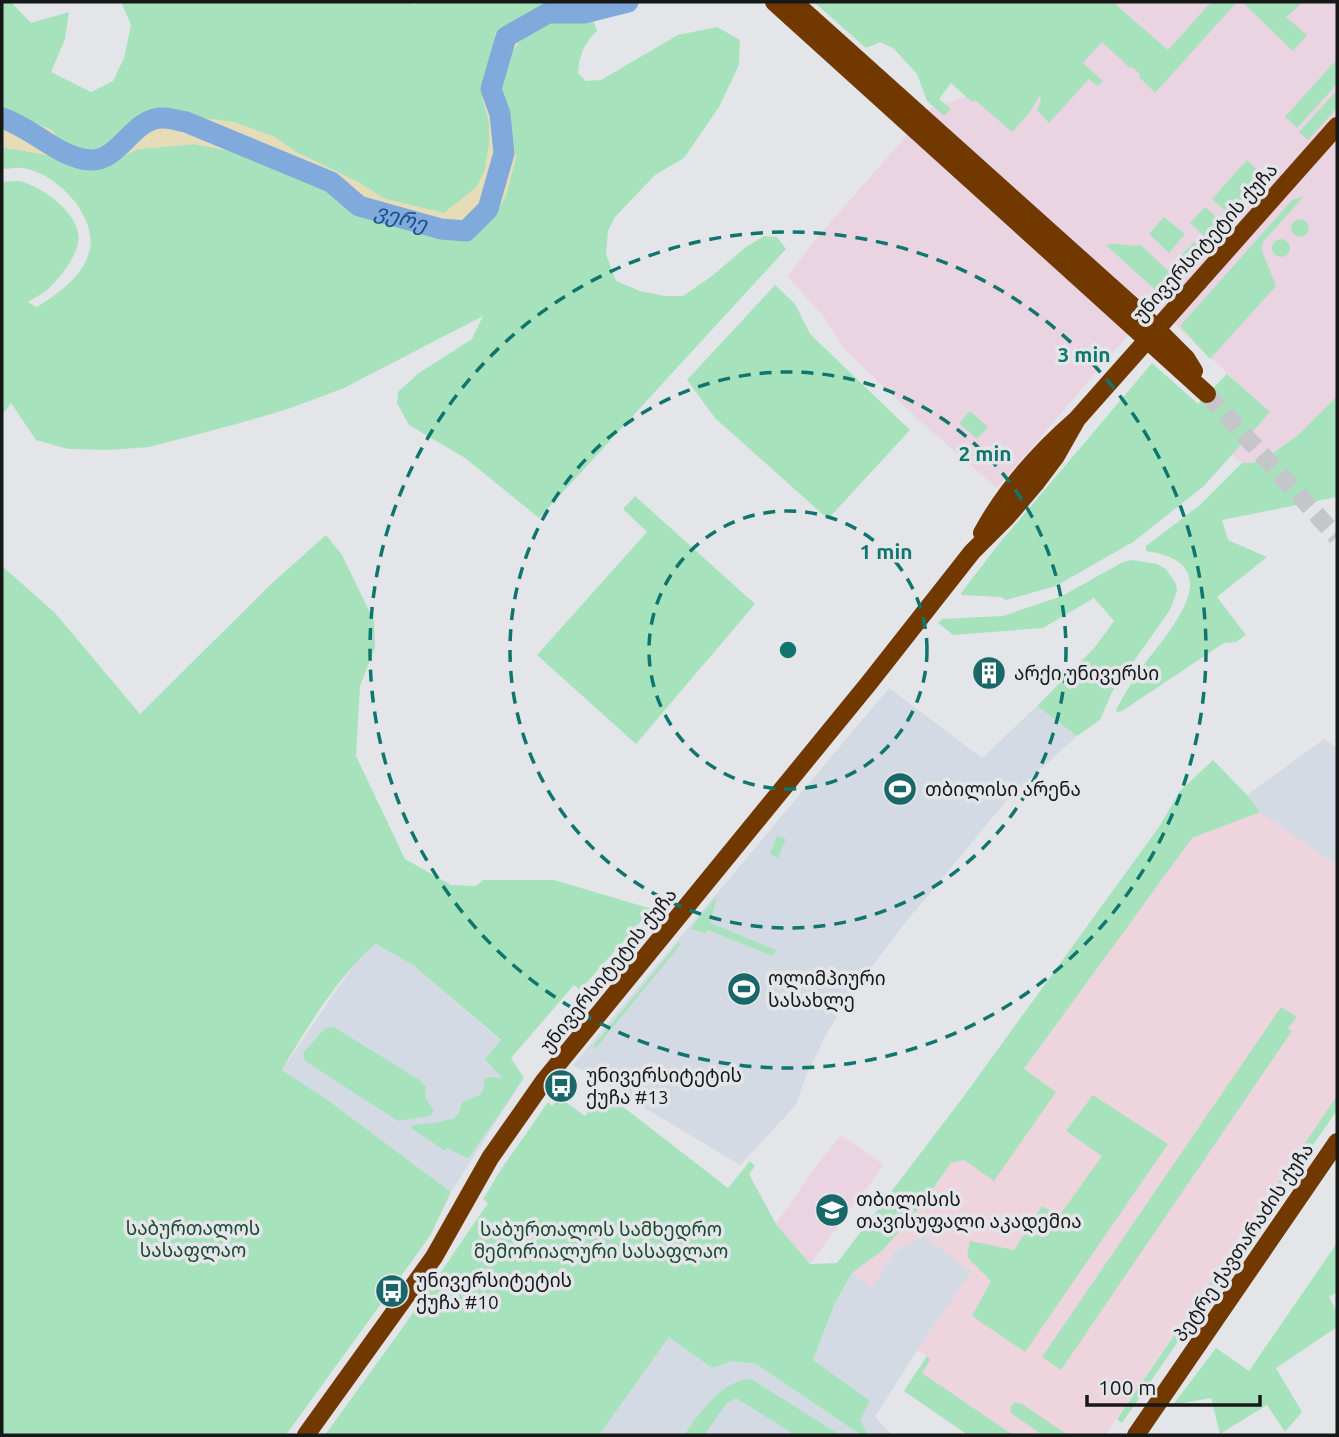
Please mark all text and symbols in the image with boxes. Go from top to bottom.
street label: უნივერსიტეტის ქუჩა [1128,159,1282,326]
water label: ვერე [372,198,431,238]
text: 3 min [1057,342,1111,366]
text: 2 min [958,441,1012,465]
text: 1 min [859,539,913,563]
centre of rings [776,638,800,662]
building icon: არქი უნივერსი [970,654,1008,692]
place label: არქი უნივერსი [1014,662,1159,685]
sports icon: თბილისი არენა [881,770,919,808]
place label: თბილისი არენა [925,778,1081,802]
street label: უნივერსიტეტის ქუჩა [535,883,682,1057]
place label: ოლიმპიური სასახლე [768,967,886,1013]
sports icon: ოლიმპიური სასახლე [725,970,763,1008]
place label: უნივერსიტეტის ქუჩა #13 [586,1064,742,1109]
bus stop icon: უნივერსიტეტის ქუჩა #13 [542,1067,580,1105]
street label: პეტრე ქავთარაძის ქუჩა [1168,1139,1319,1346]
place label: თბილისის თავისუფალი აკადემია [856,1188,1082,1234]
school or university icon: თბილისის თავისუფალი აკადემია [813,1191,851,1229]
park label: საბურთალოს სასაფლაო [126,1217,260,1263]
park label: საბურთალოს სამხედრო მემორიალური სასაფლაო [474,1218,728,1264]
place label: უნივერსიტეტის ქუჩა #10 [416,1269,572,1314]
bus stop icon: უნივერსიტეტის ქუჩა #10 [373,1272,411,1310]
scale bar [1087,1364,1260,1408]
text: 100 m [1098,1375,1156,1399]

